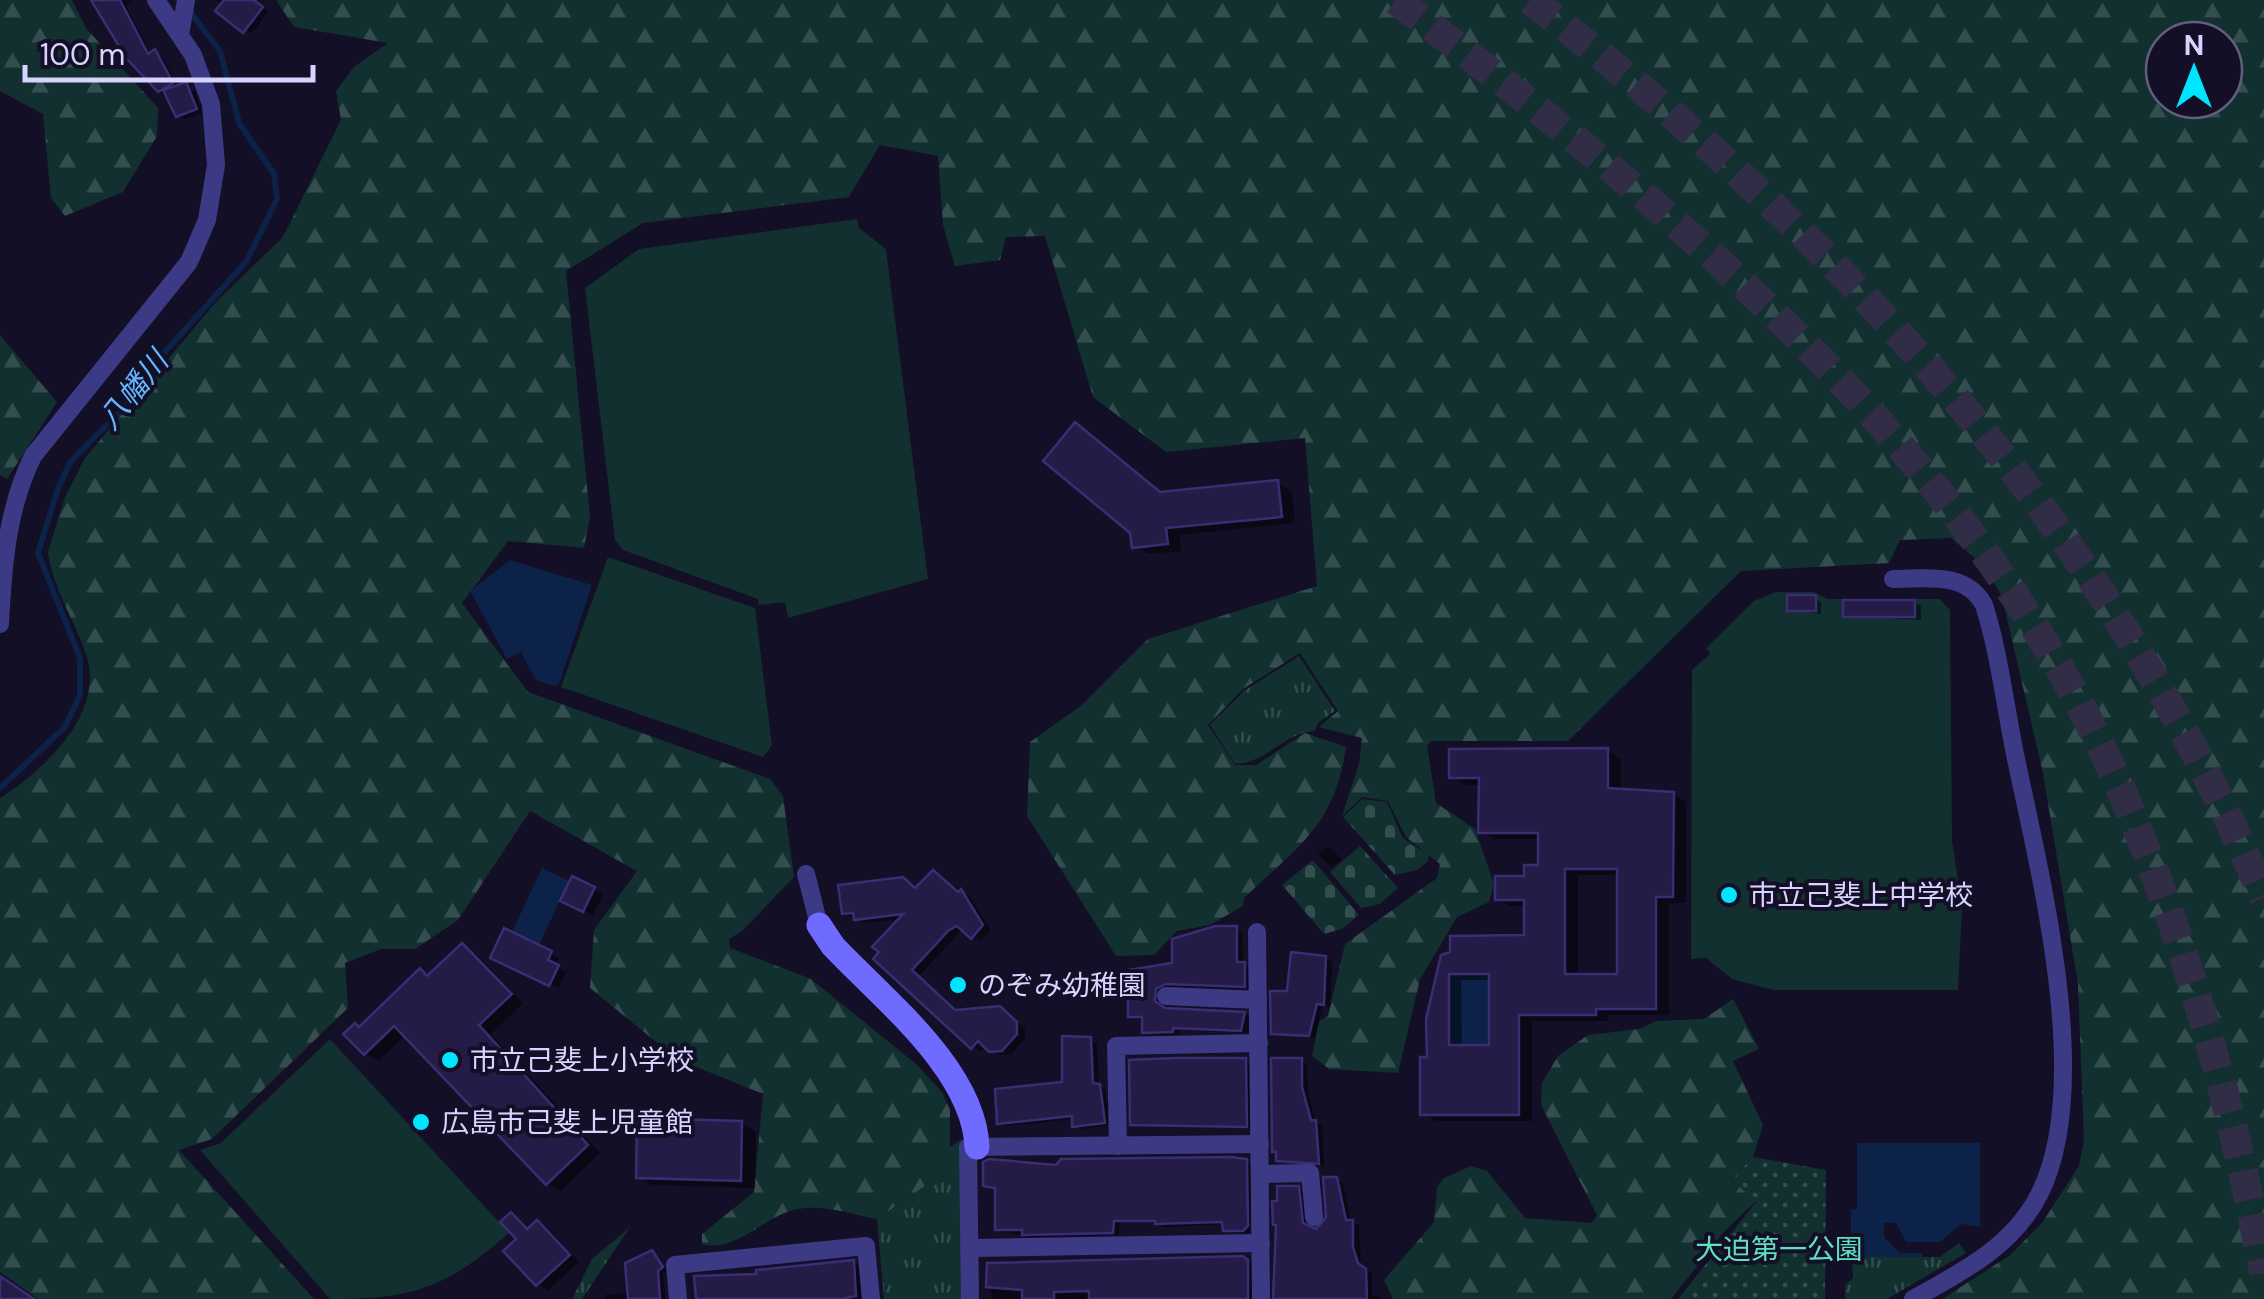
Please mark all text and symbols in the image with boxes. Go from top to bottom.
scale bar [25,20,312,82]
north arrow [2144,20,2244,120]
text: N [2184,27,2204,64]
text: 100 m [40,35,125,74]
water label: 八幡川 [90,340,178,437]
place label: 市立己斐上中学校 [1749,877,1973,914]
marker: 市立己斐上中学校 [1718,884,1740,906]
place label: のぞみ幼稚園 [978,967,1146,1004]
marker: のぞみ幼稚園 [947,974,969,996]
place label: 市立己斐上小学校 [470,1042,694,1079]
marker: 市立己斐上小学校 [439,1049,461,1071]
place label: 広島市己斐上児童館 [441,1104,693,1141]
marker: 広島市己斐上児童館 [410,1111,432,1133]
park label: 大迫第一公園 [1695,1231,1863,1268]

